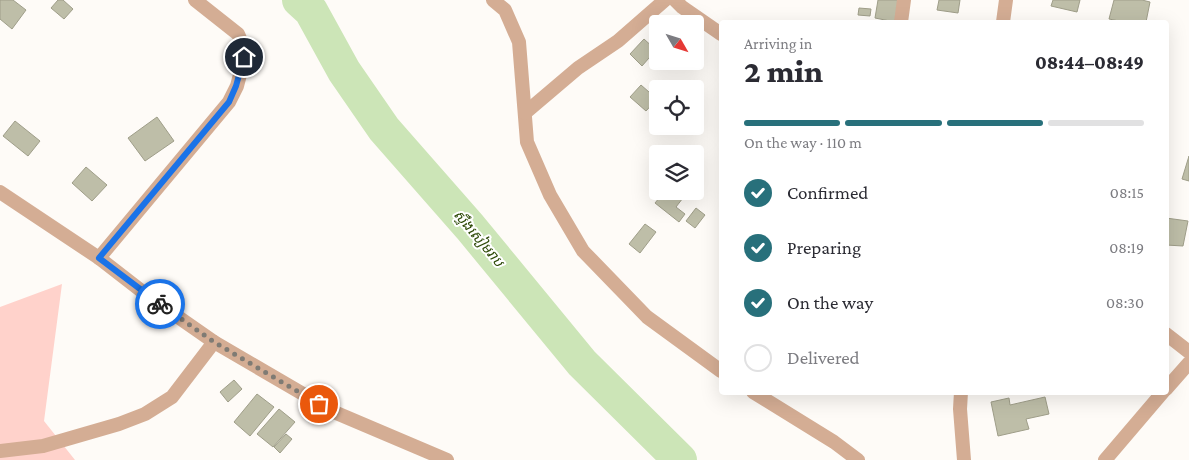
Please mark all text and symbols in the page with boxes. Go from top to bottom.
north arrow [649,15,704,70]
map controls [649,15,704,200]
text: Arriving in [744,35,812,52]
pin [223,36,265,78]
icon: home [230,43,258,71]
text: 08:44–08:49 [1035,52,1144,73]
text: 2 min [744,53,823,89]
button: locate [649,80,704,135]
text: On the way · 110 m [744,134,862,151]
button: layers [649,145,704,200]
icon: check [744,179,772,207]
text: Confirmed [787,182,868,203]
text: 08:15 [1110,184,1144,201]
water label: ស្ទឹងសៀមរាប [450,206,509,271]
icon: check [744,234,772,262]
text: Preparing [787,237,861,258]
text: 08:19 [1109,239,1144,256]
courier [135,279,185,329]
icon: check [744,289,772,317]
icon: bike [146,290,174,318]
text: On the way [787,292,873,313]
text: 08:30 [1106,294,1144,311]
text: Delivered [787,347,860,368]
pin [298,383,340,425]
icon: bag [305,390,333,418]

